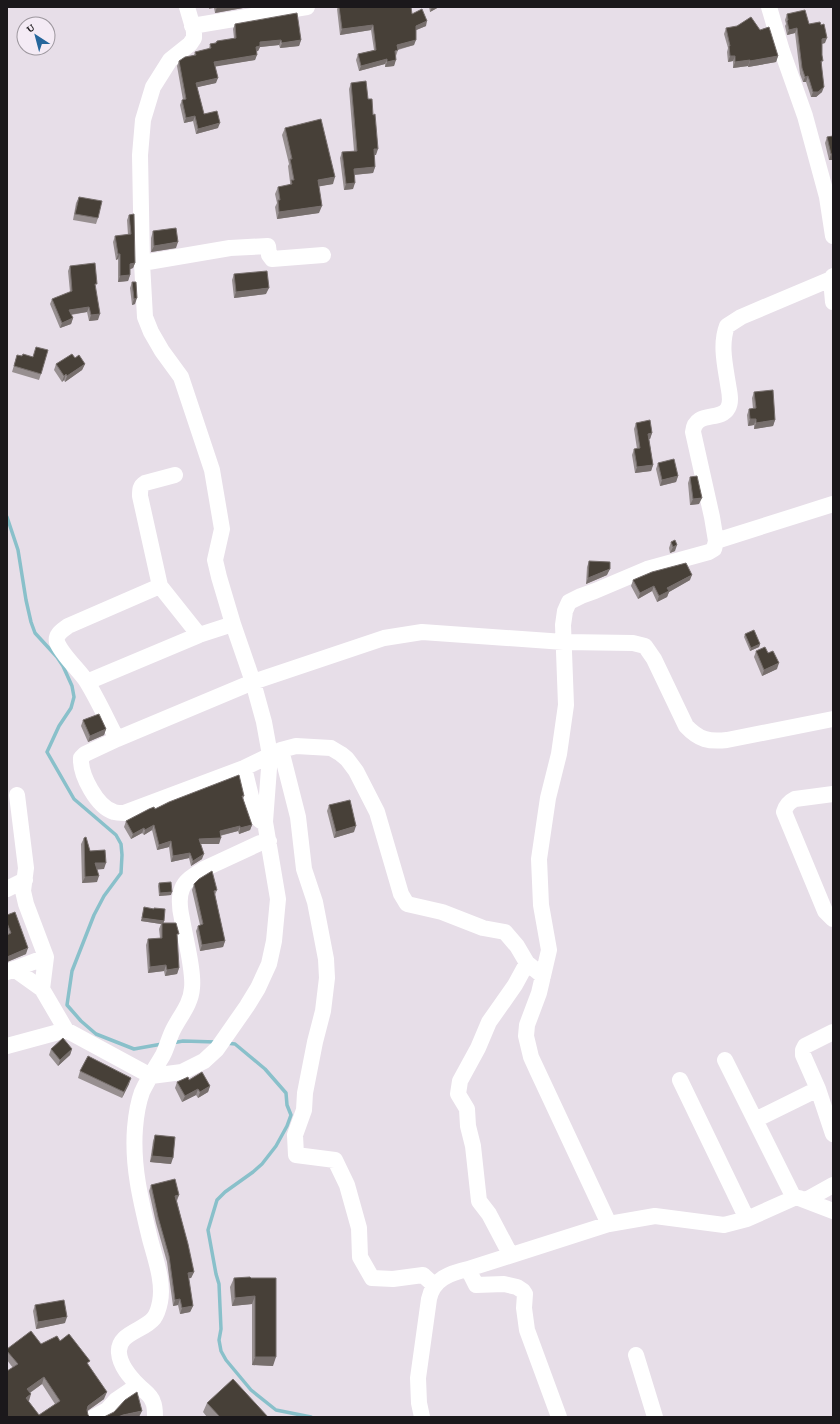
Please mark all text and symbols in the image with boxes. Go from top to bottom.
north arrow [16,16,56,56]
text: U [24,21,37,35]

